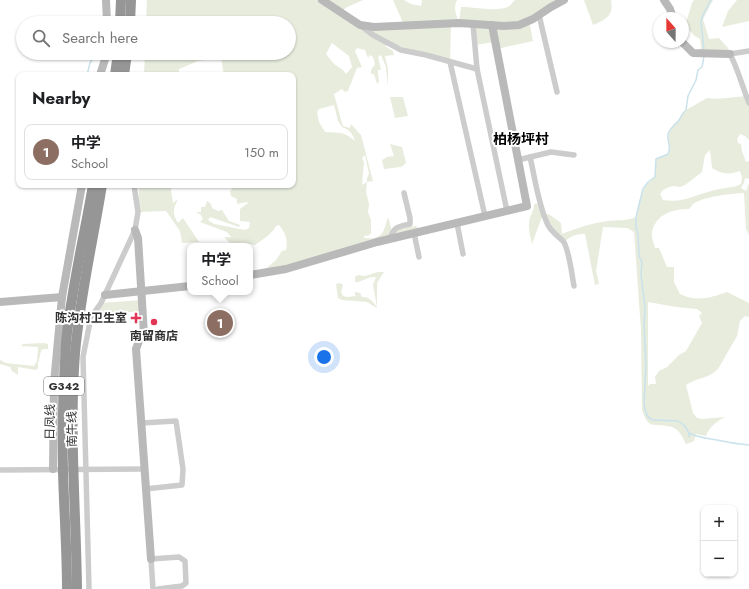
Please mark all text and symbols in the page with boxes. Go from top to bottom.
north arrow [653,12,689,48]
search box [16,16,296,60]
icon: search [30,27,52,49]
text: Search here [62,27,138,49]
text: Nearby [32,86,90,110]
district label: 柏杨坪村 [493,129,549,149]
text: 中学 [71,132,101,154]
text: 1 [43,143,49,162]
text: 150 m [244,143,279,162]
text: School [71,154,108,173]
popup [187,243,253,295]
text: 中学 [201,249,231,271]
text: School [201,271,239,290]
pin: 1 [207,308,233,338]
place label: 陈沟村卫生室 [55,309,127,327]
marker: 陈沟村卫生室 [130,312,142,324]
marker: 南留商店 [149,317,159,327]
place label: 南留商店 [130,327,178,345]
your location [314,347,334,367]
road number: G342 [44,377,84,395]
street label: 日凤线 [41,404,59,440]
street label: 南牛线 [63,411,81,447]
map controls [701,505,737,577]
button: + [701,505,737,541]
button: − [701,541,737,577]

